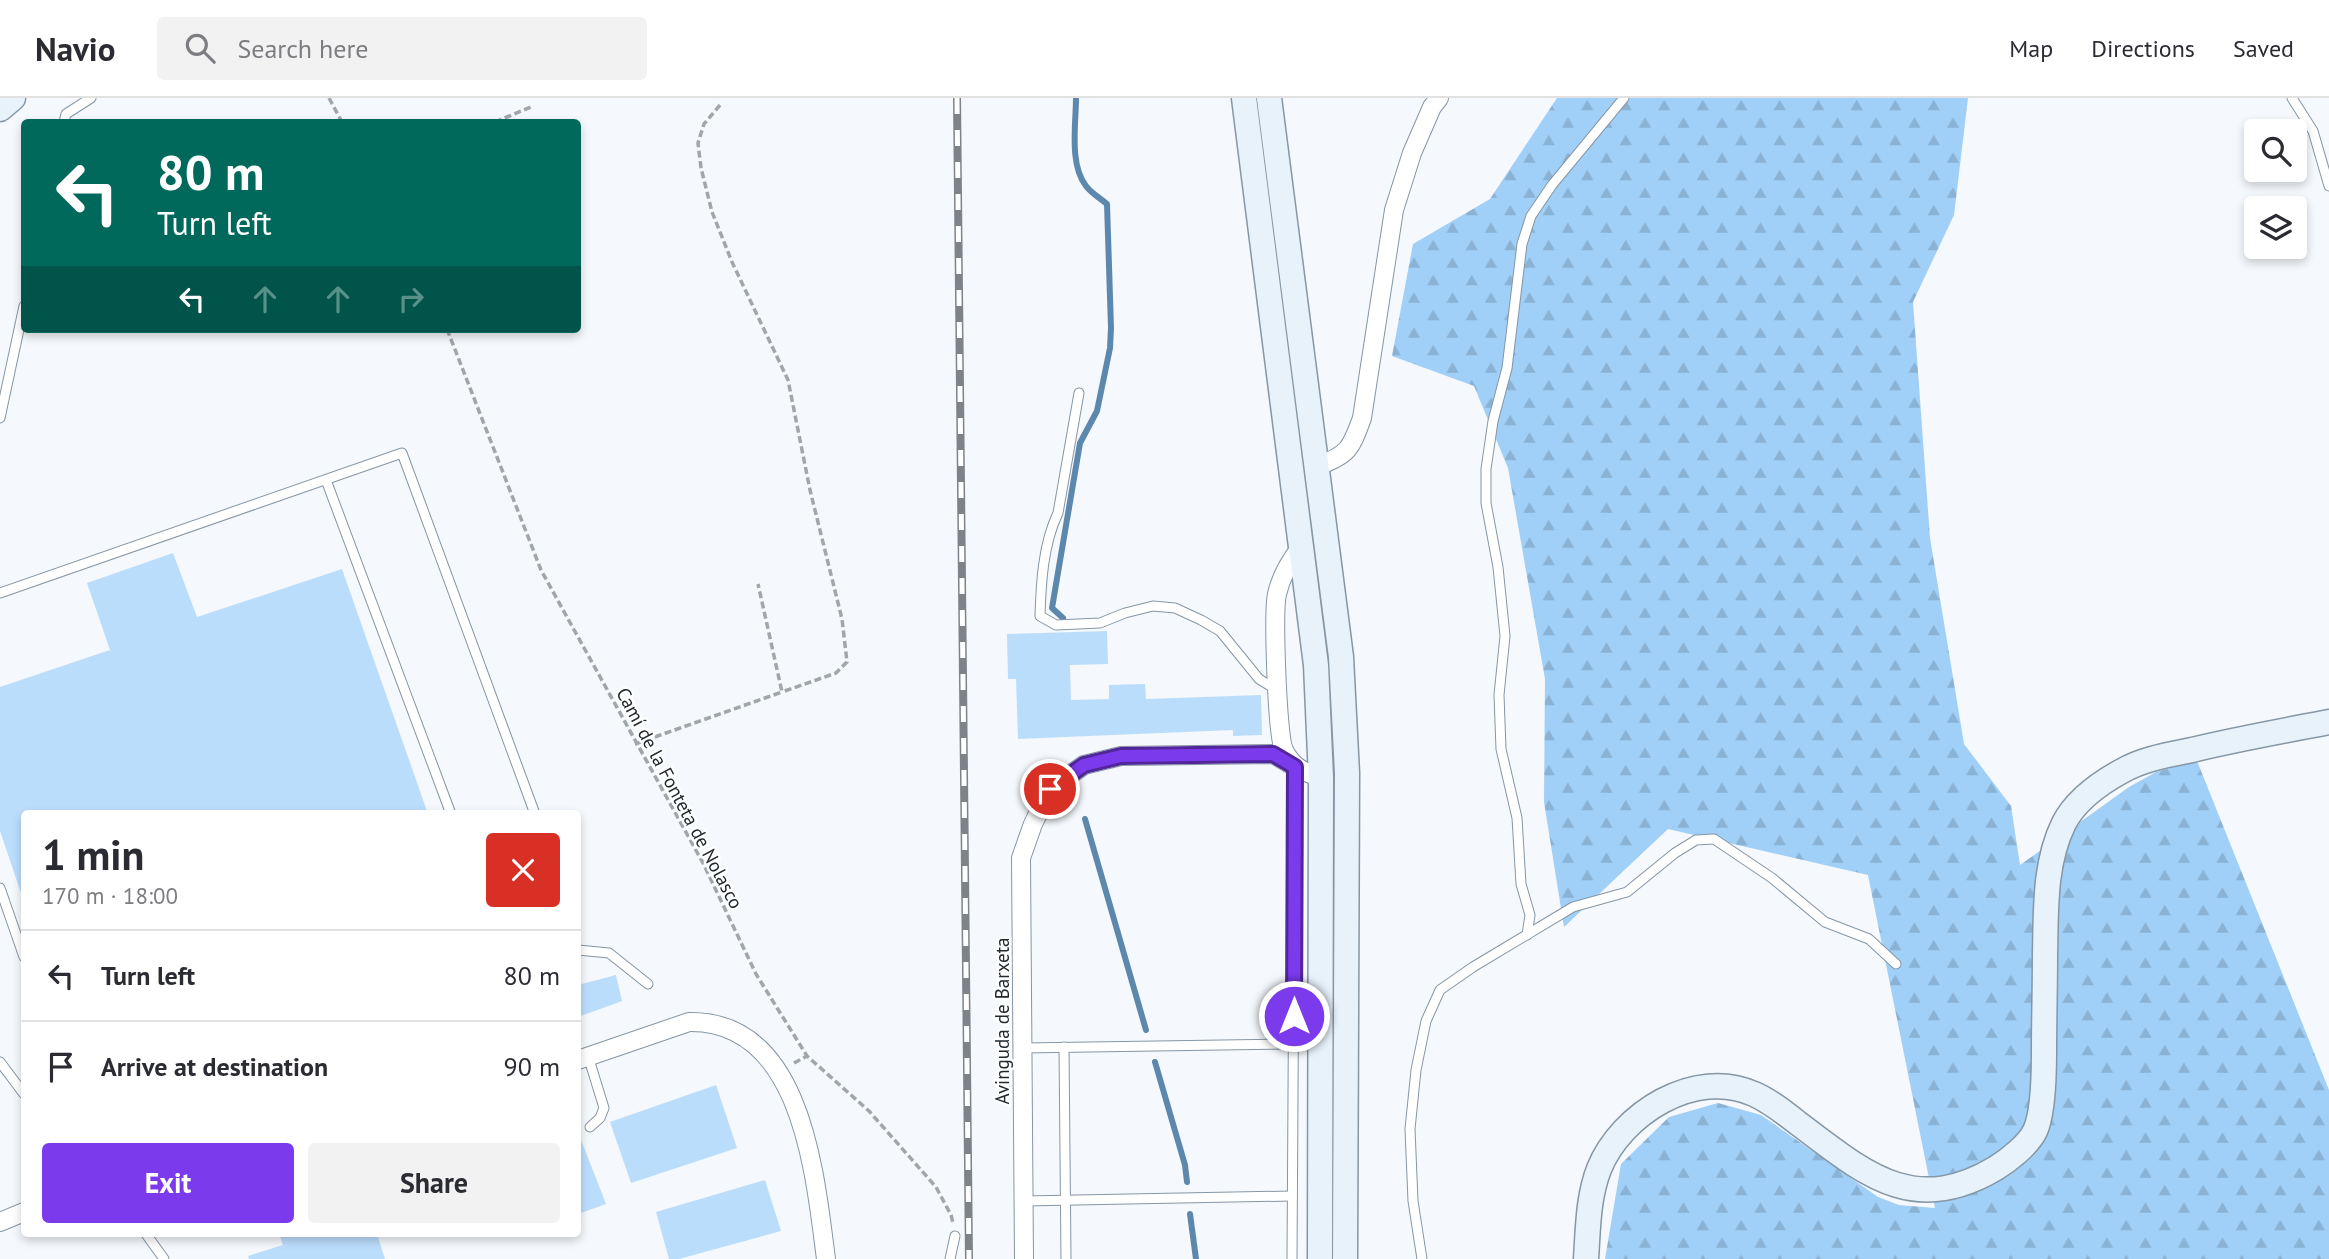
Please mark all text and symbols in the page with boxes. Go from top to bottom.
search box [157,17,647,80]
text: Navio [35,27,115,70]
icon: search [181,29,219,67]
text: Search here [237,32,369,65]
text: Map [2009,33,2053,64]
text: Directions [2091,33,2195,64]
text: Saved [2233,33,2294,64]
map controls [2244,119,2307,259]
button: search [2244,119,2307,182]
text: 80 m [157,140,264,204]
icon: left [42,147,133,238]
button: layers [2244,196,2307,259]
text: Turn left [157,202,272,244]
icon: left [173,280,211,318]
icon: ahead [246,280,284,318]
icon: ahead [319,280,357,318]
icon: right [392,280,430,318]
street label: Camí de la Fonteta de Nolasco [611,683,749,913]
pin [1020,759,1080,819]
icon: arrive [1031,770,1069,808]
text: 1 min [42,827,144,882]
button: close [486,833,560,907]
text: 170 m · 18:00 [42,881,178,910]
street label: Avinguda de Barxeta [990,937,1014,1105]
icon: left [42,957,80,995]
text: Turn left [101,959,195,992]
text: 80 m [504,959,560,992]
position arrow [1257,979,1331,1053]
icon: arrive [42,1048,80,1086]
text: Arrive at destination [101,1050,328,1083]
text: 90 m [504,1050,560,1083]
button: Exit [42,1143,294,1223]
button: Share [308,1143,560,1223]

